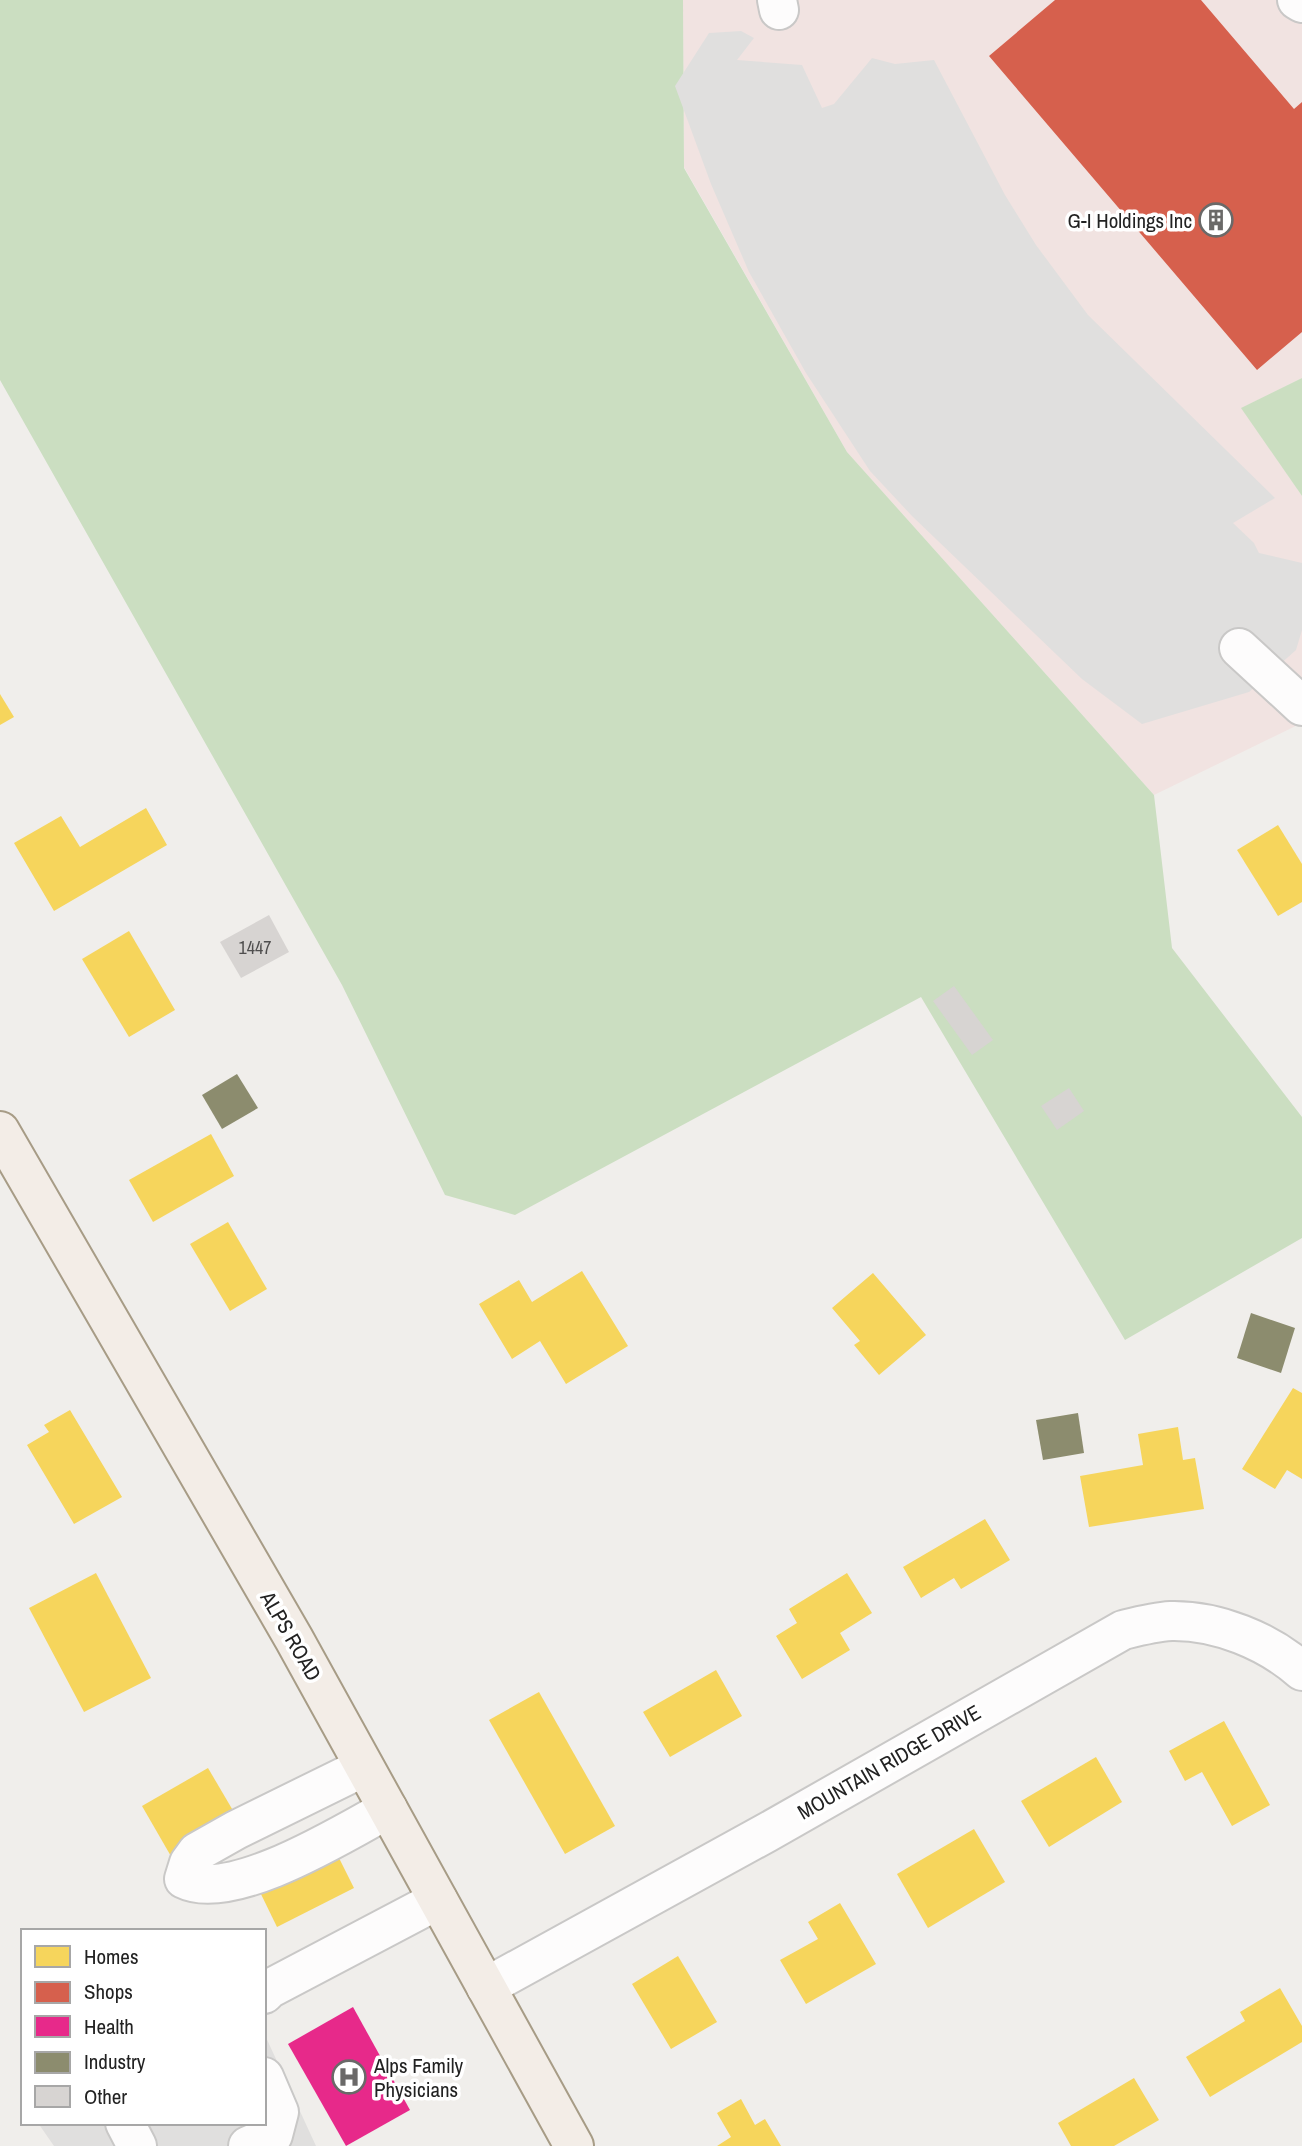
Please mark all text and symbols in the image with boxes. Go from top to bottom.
building icon: G-I Holdings Inc [1197,201,1235,239]
place label: G-I Holdings Inc [1068,206,1192,235]
house number: 1447 [239,935,271,960]
street label: ALPS ROAD [253,1585,328,1686]
street label: MOUNTAIN RIDGE DRIVE [792,1698,986,1826]
legend [21,1929,266,2125]
text: Homes [84,1942,139,1971]
text: Shops [84,1977,133,2006]
text: Health [84,2012,134,2041]
text: Industry [84,2047,146,2076]
place label: Alps Family Physicians [373,2051,463,2104]
hospital icon: Alps Family Physicians [330,2058,368,2096]
text: Other [84,2082,127,2111]

